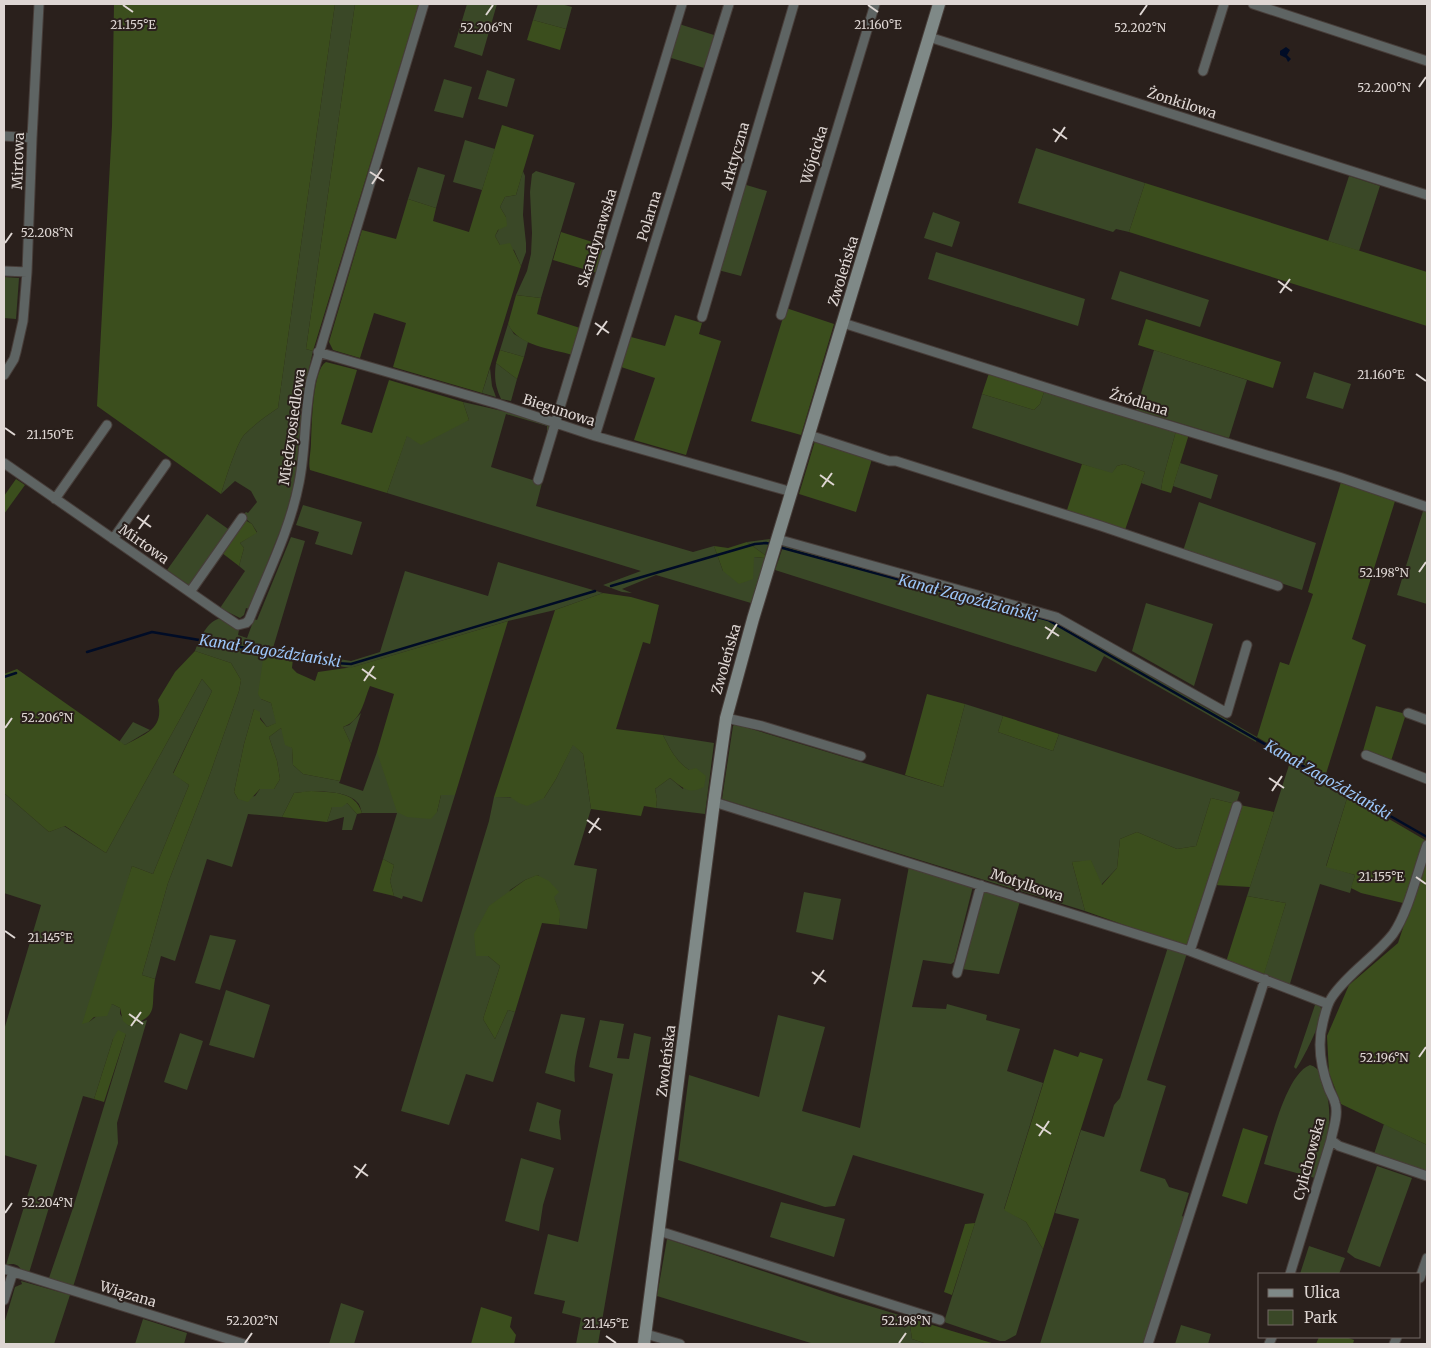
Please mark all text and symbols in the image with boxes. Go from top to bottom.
text: 21.155°E [110,17,156,32]
text: 21.160°E [854,17,902,32]
text: 52.206°N [460,20,513,35]
text: 52.202°N [1114,20,1167,35]
text: 52.200°N [1357,80,1411,95]
street label: Żonkilowa [1145,83,1219,123]
street label: Arktyczna [716,119,753,193]
street label: Wójcicka [796,123,832,187]
street label: Mirtowa [8,132,28,190]
street label: Skandynawska [573,186,621,289]
street label: Polarna [633,188,665,243]
text: 52.208°N [21,225,74,240]
street label: Zwoleńska [824,233,862,308]
street label: Międzyosiedlowa [275,367,309,486]
text: 21.160°E [1357,367,1405,382]
street label: Źródlana [1107,385,1171,420]
street label: Biegunowa [520,390,598,430]
text: 21.150°E [27,427,74,442]
street label: Mirtowa [115,520,173,568]
text: 52.198°N [1359,565,1410,580]
water label: Kanał Zagoździański [896,570,1040,625]
street label: Zwoleńska [707,621,745,696]
water label: Kanał Zagoździański [197,630,342,671]
text: 52.206°N [21,710,74,725]
water label: Kanał Zagoździański [1261,735,1395,824]
street label: Motylkowa [988,865,1066,905]
text: 21.155°E [1358,869,1404,884]
text: 21.145°E [27,930,73,945]
street label: Zwoleńska [653,1023,679,1098]
text: 52.196°N [1359,1050,1409,1065]
street label: Cylichowska [1289,1115,1329,1202]
text: 52.204°N [21,1195,73,1210]
legend [1258,1273,1421,1338]
street label: Wiązana [97,1277,159,1311]
text: Ulica [1304,1283,1340,1302]
text: Park [1304,1308,1338,1327]
text: 52.202°N [226,1313,279,1328]
text: 52.198°N [881,1313,932,1328]
text: 21.145°E [583,1316,629,1331]

